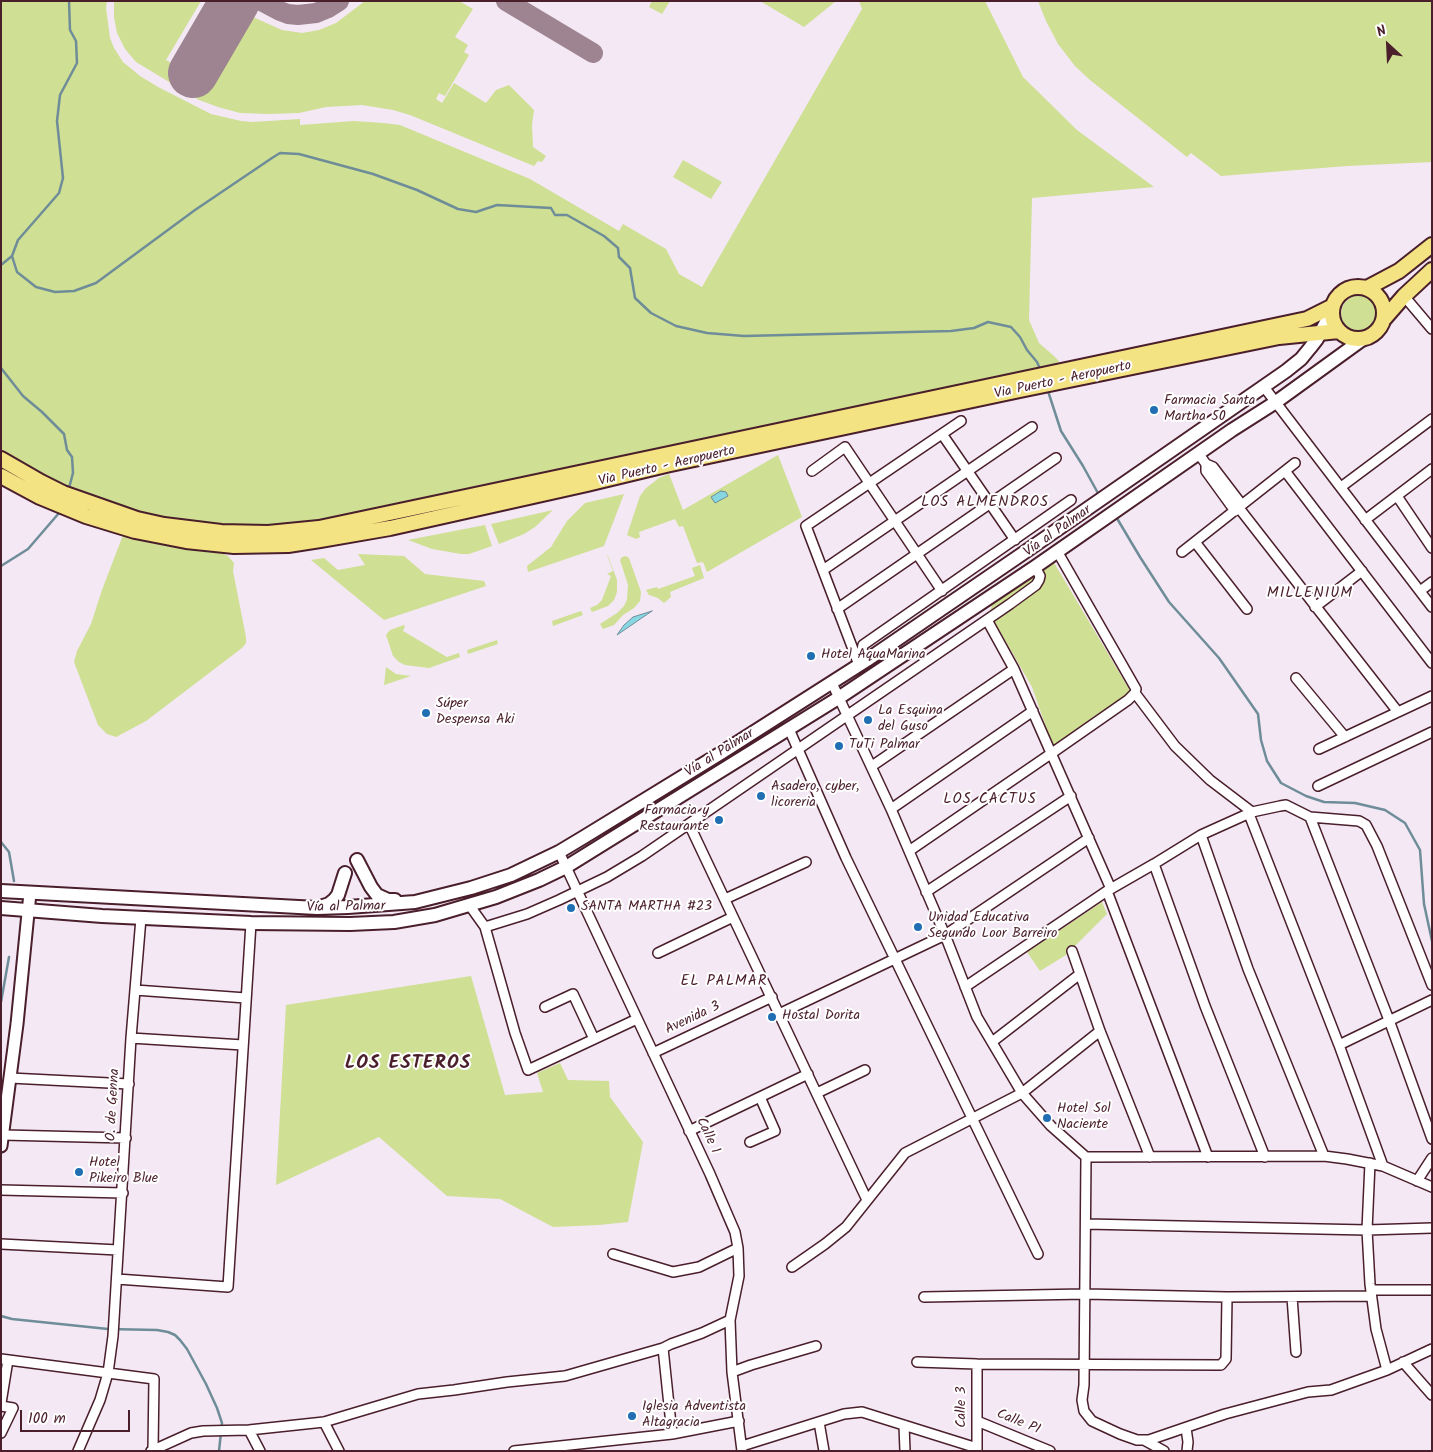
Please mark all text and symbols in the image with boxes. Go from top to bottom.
north arrow [1363,20,1413,70]
text: N [1373,20,1390,43]
street label: Via Puerto - Aeropuerto [993,358,1133,404]
place label: Farmacia Santa Martha 50 [1164,394,1255,427]
marker: Farmacia Santa Martha 50 [1148,404,1160,416]
street label: Via Puerto - Aeropuerto [597,443,737,491]
district label: LOS ALMENDROS [919,494,1051,512]
street label: Vía al Palmar [1021,503,1095,561]
district label: MILLENIUM [1266,585,1354,603]
place label: Hotel AquaMarina [821,648,926,664]
marker: Hotel AquaMarina [805,650,817,662]
place label: Súper Despensa Aki [436,697,514,730]
place label: La Esquina del Guso [878,704,943,736]
marker: Súper Despensa Aki [420,707,432,719]
marker: La Esquina del Guso [862,714,874,726]
street label: Vía al Palmar [682,726,758,782]
place label: TuTi Palmar [849,738,920,754]
marker: TuTi Palmar [833,740,845,752]
place label: Asadero, cyber, licoreria [771,780,859,812]
marker: Asadero, cyber, licoreria [755,790,767,802]
district label: LOS CACTUS [942,791,1038,809]
place label: Farmacia y Restaurante [639,804,709,836]
marker: Farmacia y Restaurante [713,814,725,826]
street label: Vía al Palmar [307,899,385,917]
place label: SANTA MARTHA #23 [581,900,712,916]
marker: SANTA MARTHA #23 [565,902,577,914]
place label: Unidad Educativa Segundo Loor Barreiro [928,911,1057,944]
marker: Unidad Educativa Segundo Loor Barreiro [912,921,924,933]
district label: EL PALMAR [679,973,769,991]
street label: Avenida 3 [663,999,723,1039]
place label: Hostal Dorita [782,1009,860,1025]
marker: Hostal Dorita [766,1011,778,1023]
district label: LOS ESTEROS [343,1054,473,1076]
street label: O. de Genna [104,1068,124,1142]
place label: Hotel Sol Naciente [1057,1102,1111,1134]
marker: Hotel Sol Naciente [1041,1112,1053,1124]
street label: Calle 1 [691,1115,723,1157]
place label: Hotel Pikeiro Blue [89,1156,158,1188]
marker: Hotel Pikeiro Blue [73,1166,85,1178]
street label: Calle 3 [955,1386,971,1428]
scale bar [22,1400,132,1432]
place label: Iglesia Adventista Altagracia [642,1400,746,1432]
text: 100 m [28,1407,66,1431]
street label: Calle P1 [994,1407,1042,1439]
marker: Iglesia Adventista Altagracia [626,1410,638,1422]

